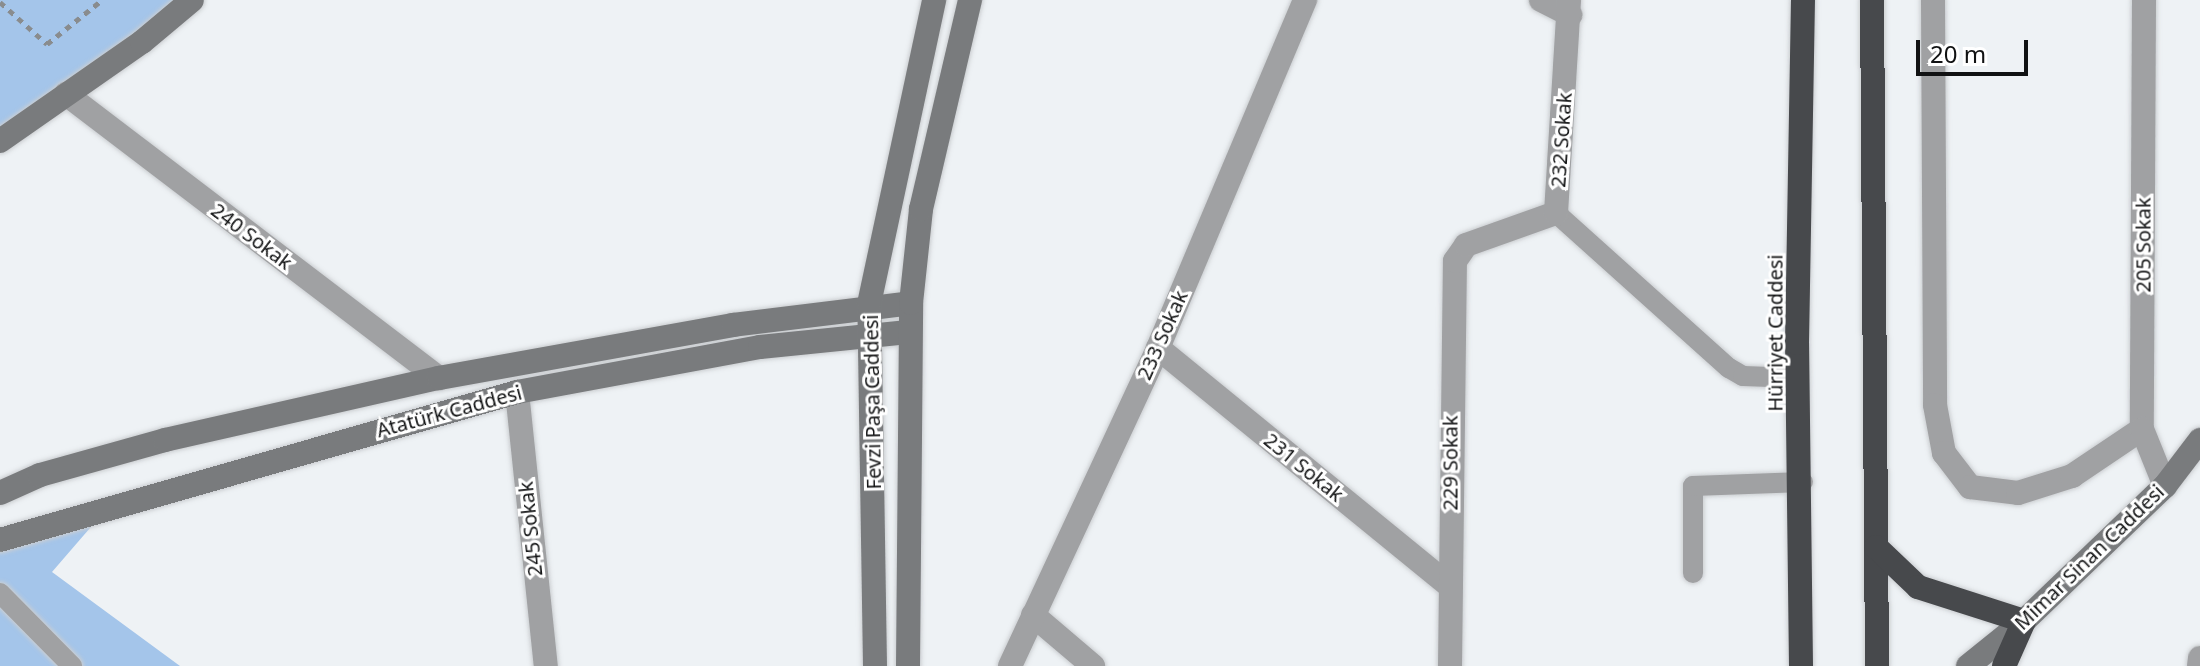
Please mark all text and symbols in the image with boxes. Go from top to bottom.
scale bar [1920,24,2032,74]
text: 20 m [1930,37,1986,70]
street label: 232 Sokak [1546,92,1576,188]
street label: 205 Sokak [2131,197,2155,293]
street label: 240 Sokak [207,198,297,274]
street label: Hürriyet Caddesi [1763,254,1787,412]
street label: 233 Sokak [1132,287,1192,383]
street label: Fevzi Paşa Caddesi [858,314,886,490]
street label: Atatürk Caddesi [374,380,524,442]
street label: 229 Sokak [1438,415,1462,511]
street label: 231 Sokak [1259,428,1349,506]
street label: Mimar Sinan Caddesi [2009,479,2169,635]
street label: 245 Sokak [513,480,547,578]

